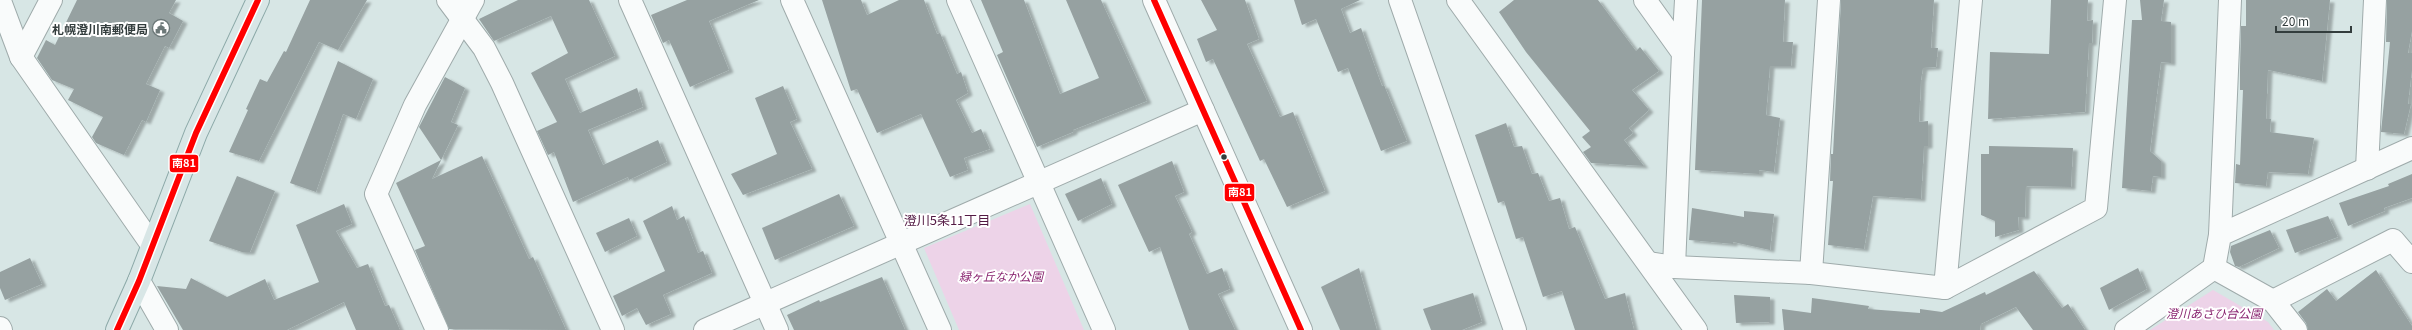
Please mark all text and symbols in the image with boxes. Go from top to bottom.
scale bar [2276,8,2351,34]
text: 20 m [2282,12,2309,29]
public building icon: 札幌澄川南郵便局 [151,18,171,38]
place label: 札幌澄川南郵便局 [52,20,148,37]
unlabelled marker [1219,152,1229,162]
line badge: 南81 [169,154,199,173]
text: 南81 [172,154,196,170]
line badge: 南81 [1224,183,1255,202]
text: 南81 [1228,183,1252,199]
district label: 澄川5条11丁目 [904,210,990,229]
park label: 緑ヶ丘なか公園 [959,267,1045,284]
park label: 澄川あさひ台公園 [2166,304,2264,321]

